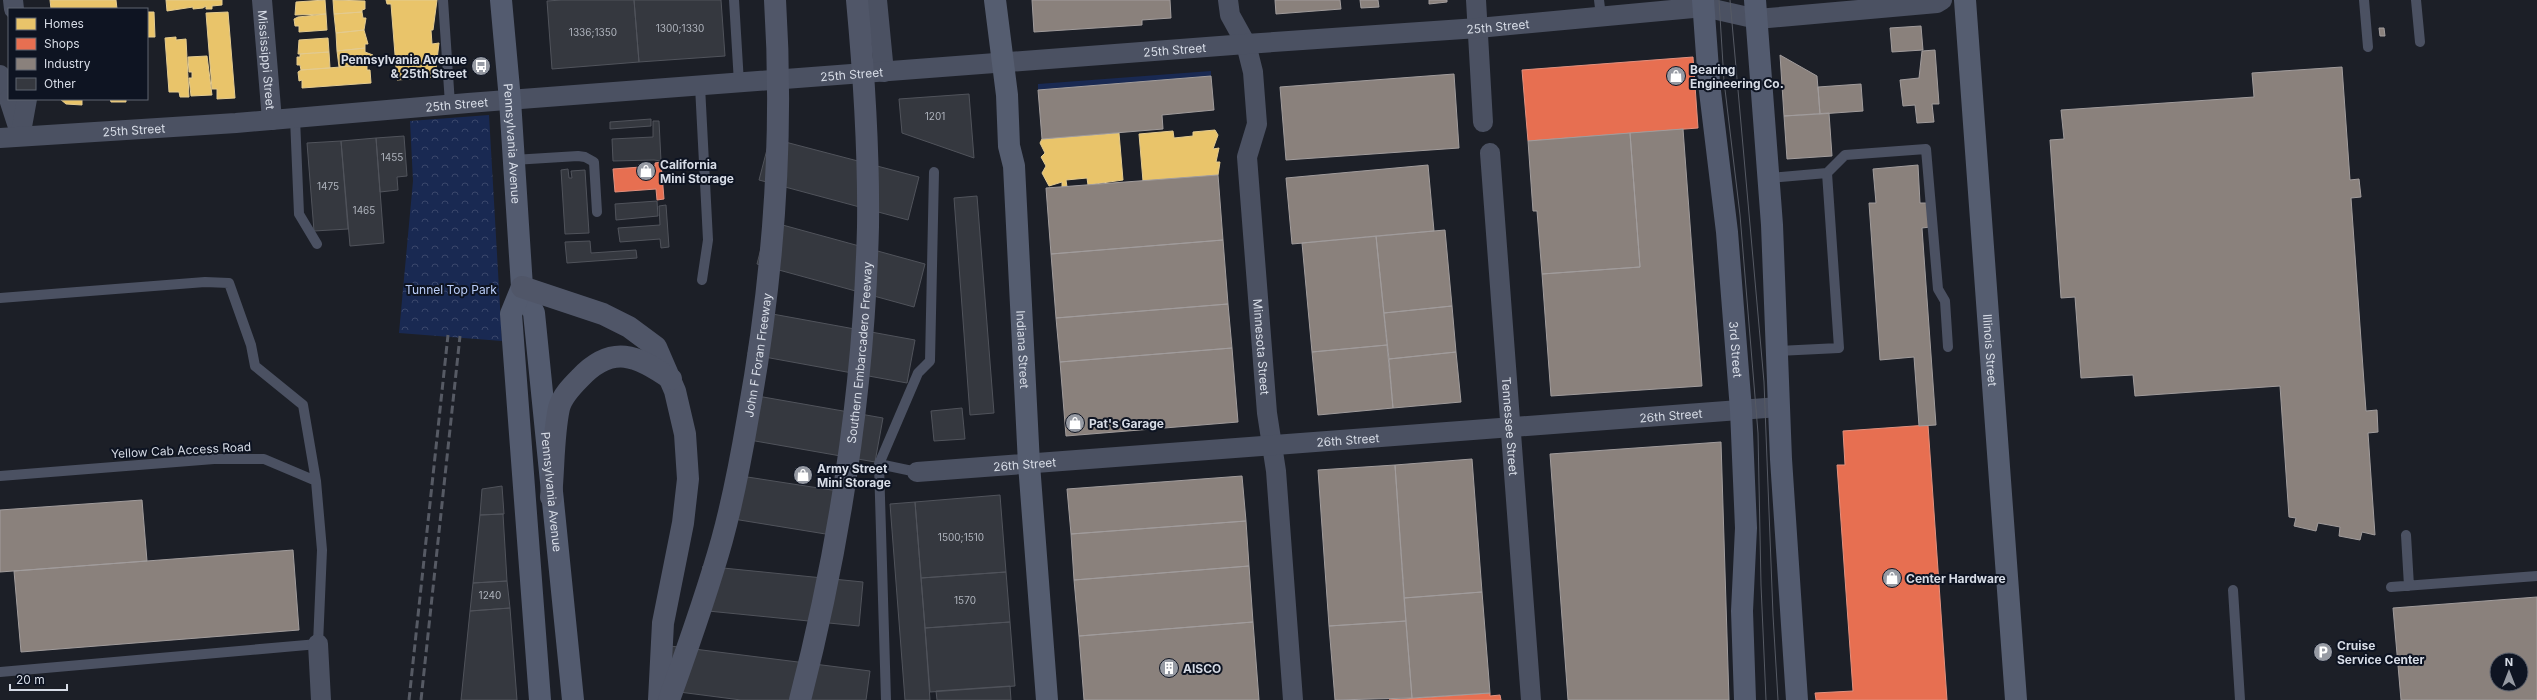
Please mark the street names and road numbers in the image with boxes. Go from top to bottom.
street label: Mississippi Street [255,9,279,110]
street label: 25th Street [1466,16,1530,36]
street label: 25th Street [1143,40,1207,59]
street label: 25th Street [820,64,884,84]
street label: Pennsylvania Avenue [501,83,524,204]
street label: 25th Street [425,94,489,114]
street label: 25th Street [102,120,166,139]
street label: Southern Embarcadero Freeway [843,261,874,444]
street label: John F Foran Freeway [741,292,774,419]
street label: Minnesota Street [1251,298,1273,395]
street label: Indiana Street [1014,310,1033,389]
street label: Illinois Street [1980,313,2001,387]
street label: 3rd Street [1727,321,1746,378]
street label: Tennessee Street [1499,376,1522,476]
street label: 26th Street [1639,405,1703,425]
street label: 26th Street [1316,430,1380,449]
street label: Pennsylvania Avenue [538,431,566,552]
street label: Yellow Cab Access Road [110,439,252,461]
street label: 26th Street [993,454,1057,474]

